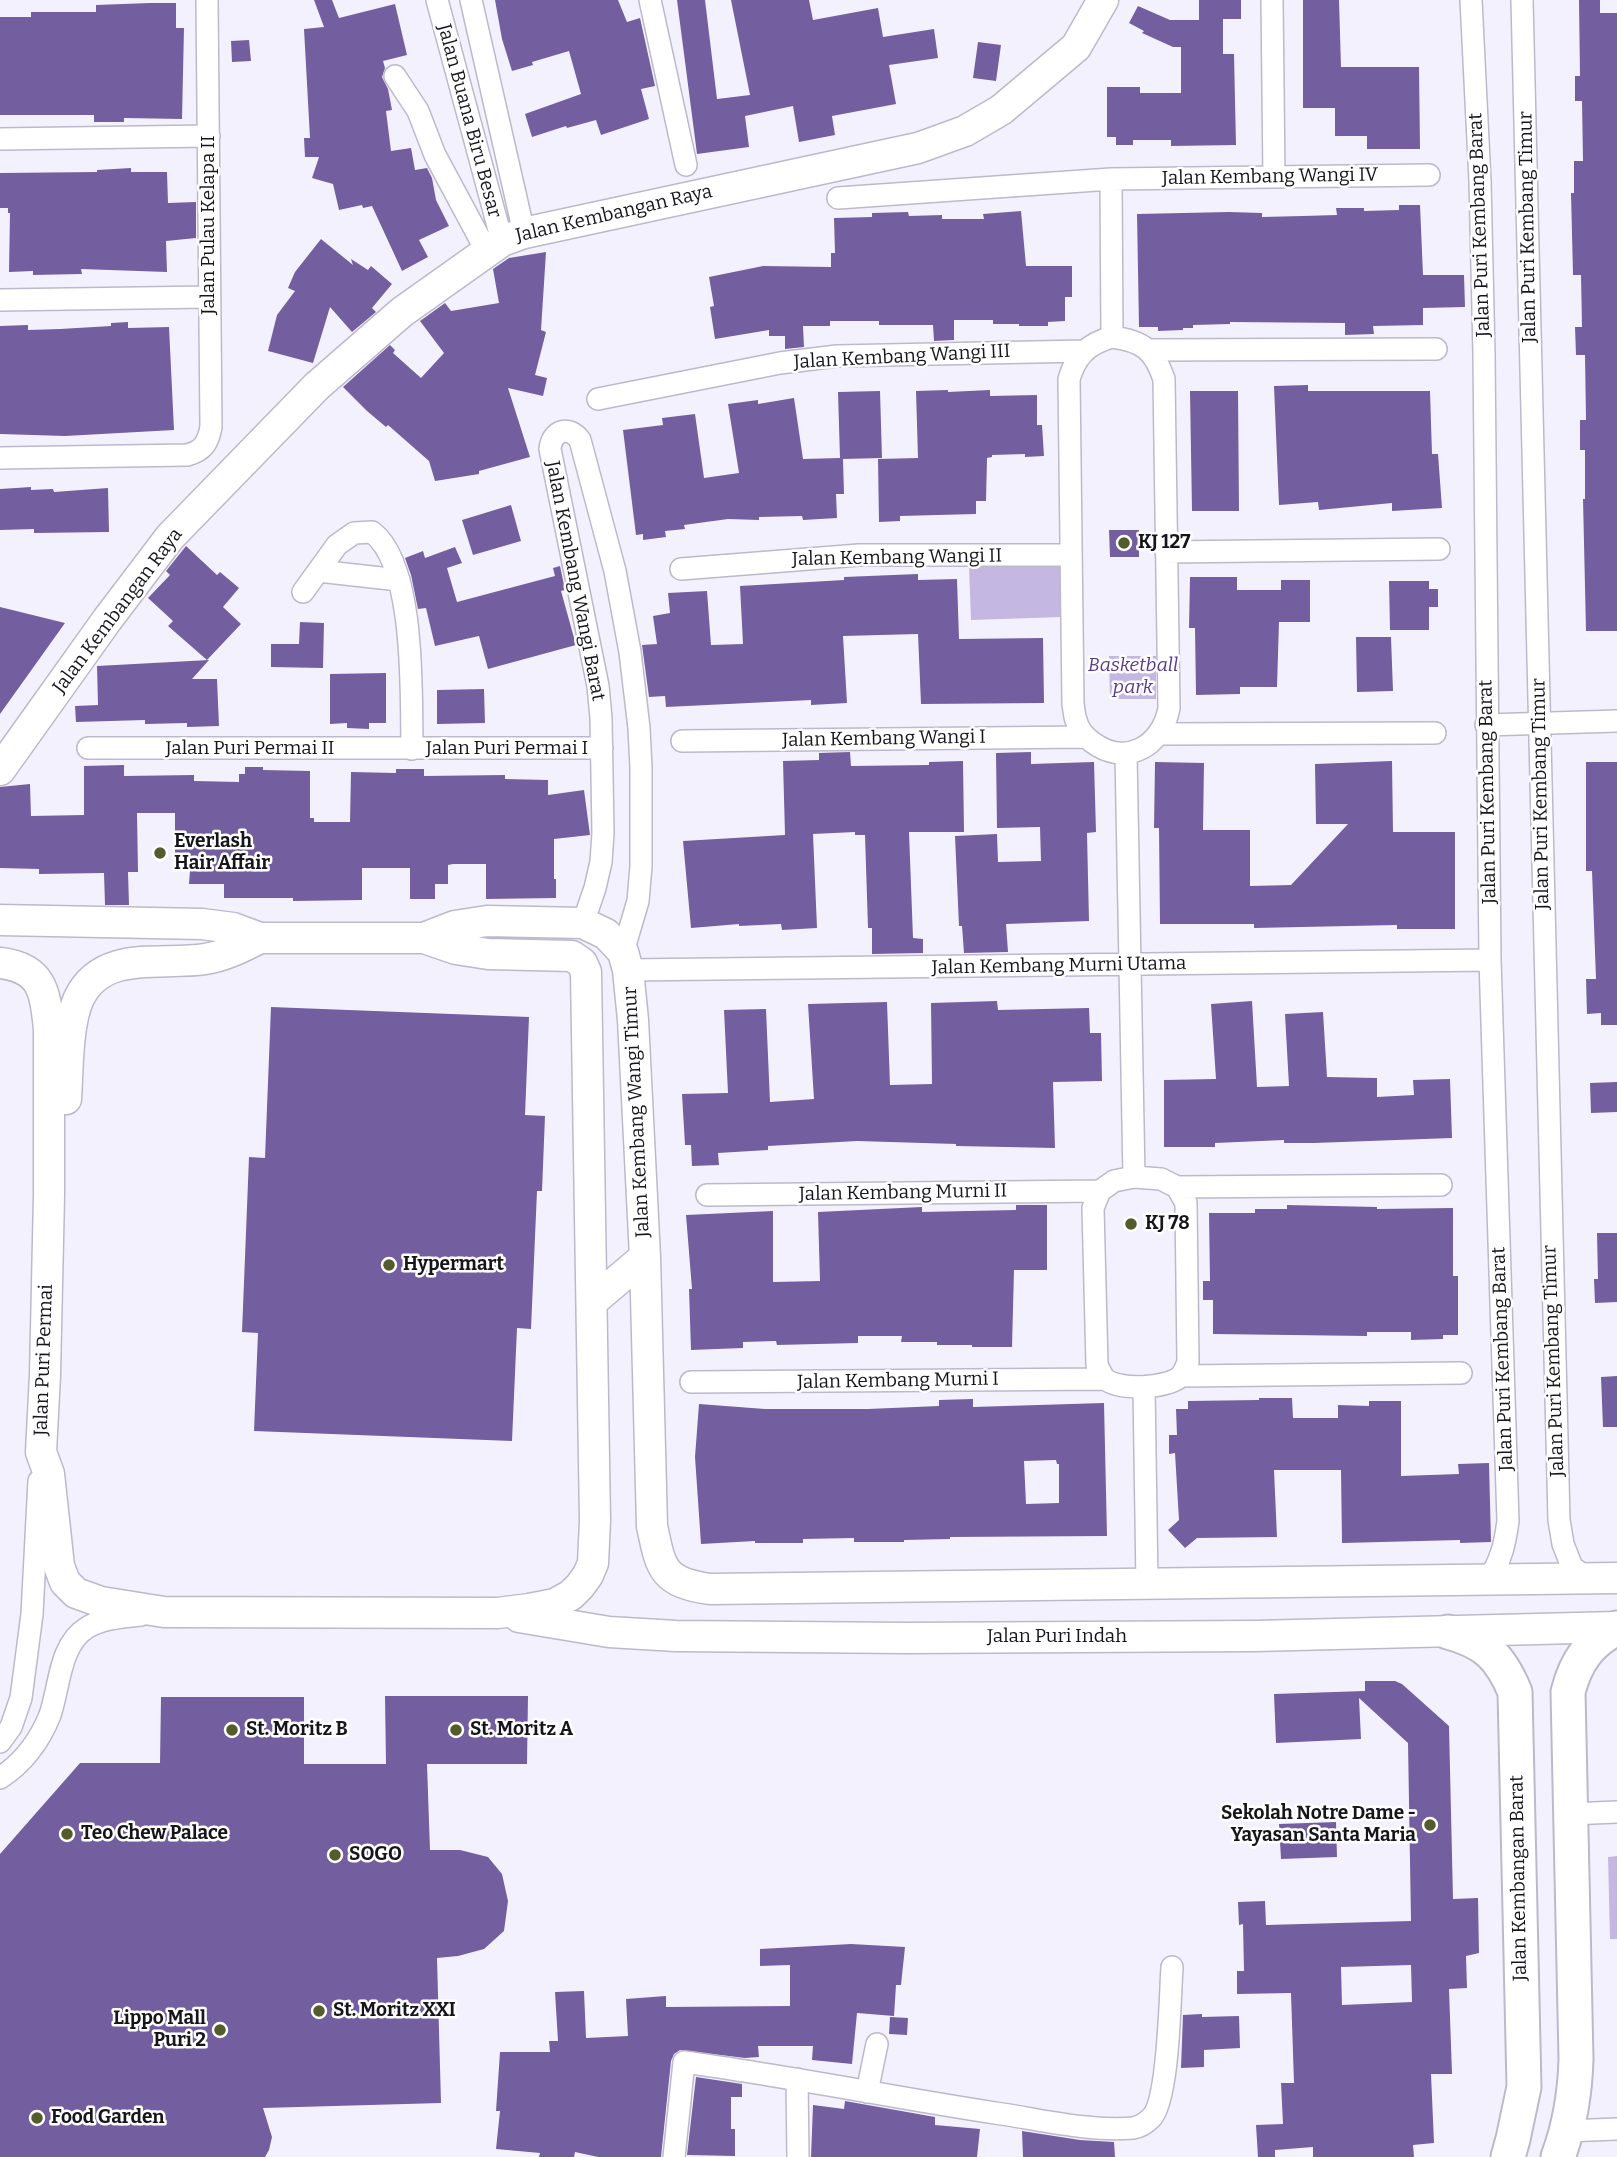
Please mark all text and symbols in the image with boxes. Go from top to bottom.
street label: Jalan Buana Biru Besar [432,22,506,220]
street label: Jalan Puri Kembang Timur [1515,111,1541,343]
street label: Jalan Puri Kembang Barat [1465,112,1495,338]
street label: Jalan Pulau Kelapa II [198,135,220,315]
street label: Jalan Kembang Wangi IV [1162,164,1378,190]
street label: Jalan Kembangan Raya [514,180,714,248]
street label: Jalan Kembang Wangi III [793,340,1011,374]
street label: Jalan Kembang Wangi Barat [541,459,609,703]
street label: Jalan Kembangan Raya [48,524,188,698]
place label: KJ 127 [1138,532,1190,554]
marker: KJ 127 [1116,535,1132,551]
street label: Jalan Kembang Wangi II [792,545,1002,571]
park label: Basketball park [1088,655,1178,699]
street label: Jalan Puri Kembang Timur [1528,678,1554,910]
street label: Jalan Puri Kembang Barat [1475,680,1501,904]
street label: Jalan Kembang Wangi I [782,726,986,752]
street label: Jalan Puri Permai II [165,738,335,760]
street label: Jalan Puri Permai I [426,738,588,760]
place label: Everlash Hair Affair [174,831,270,875]
marker: Everlash Hair Affair [152,845,168,861]
street label: Jalan Kembang Murni Utama [931,952,1187,980]
street label: Jalan Kembang Wangi Timur [619,986,655,1238]
street label: Jalan Kembang Murni II [799,1180,1007,1206]
place label: KJ 78 [1145,1213,1190,1235]
marker: KJ 78 [1123,1216,1139,1232]
street label: Jalan Puri Kembang Timur [1539,1245,1569,1477]
street label: Jalan Puri Kembang Barat [1488,1246,1518,1472]
place label: Hypermart [403,1254,504,1276]
marker: Hypermart [381,1257,397,1273]
street label: Jalan Puri Permai [30,1284,58,1436]
street label: Jalan Kembang Murni I [797,1368,999,1394]
street label: Jalan Puri Indah [987,1626,1127,1648]
place label: St. Moritz B [246,1719,348,1741]
place label: St. Moritz A [470,1719,573,1741]
marker: St. Moritz B [224,1722,240,1738]
marker: St. Moritz A [448,1722,464,1738]
street label: Jalan Kembangan Barat [1506,1775,1532,1981]
place label: Sekolah Notre Dame - Yayasan Santa Maria [1221,1803,1416,1847]
marker: Sekolah Notre Dame - Yayasan Santa Maria [1422,1817,1438,1833]
place label: Teo Chew Palace [81,1823,228,1845]
marker: Teo Chew Palace [59,1826,75,1842]
place label: SOGO [349,1844,402,1866]
marker: SOGO [327,1847,343,1863]
place label: St. Moritz XXI [333,2000,456,2022]
marker: St. Moritz XXI [311,2003,327,2019]
place label: Lippo Mall Puri 2 [113,2008,206,2052]
marker: Lippo Mall Puri 2 [212,2022,228,2038]
place label: Food Garden [51,2107,165,2129]
marker: Food Garden [29,2110,45,2126]

